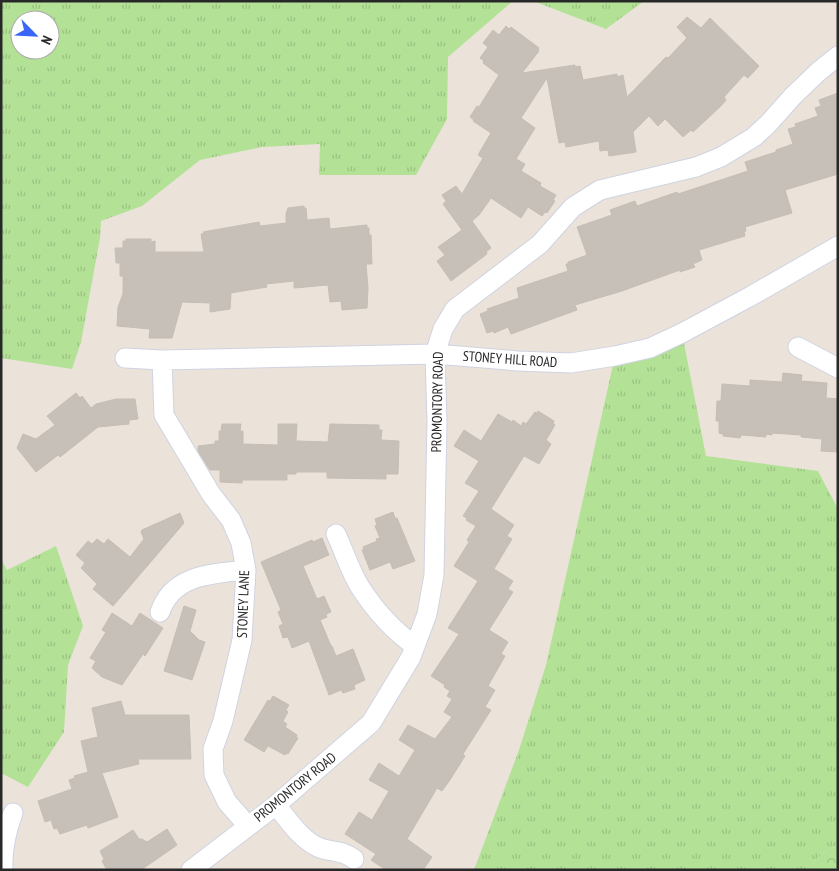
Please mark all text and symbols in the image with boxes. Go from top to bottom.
north arrow [10,10,60,60]
text: N [37,33,57,47]
street label: STONEY HILL ROAD [462,347,558,371]
street label: PROMONTORY ROAD [427,351,447,453]
street label: STONEY LANE [233,570,253,638]
street label: PROMONTORY ROAD [250,748,340,826]

